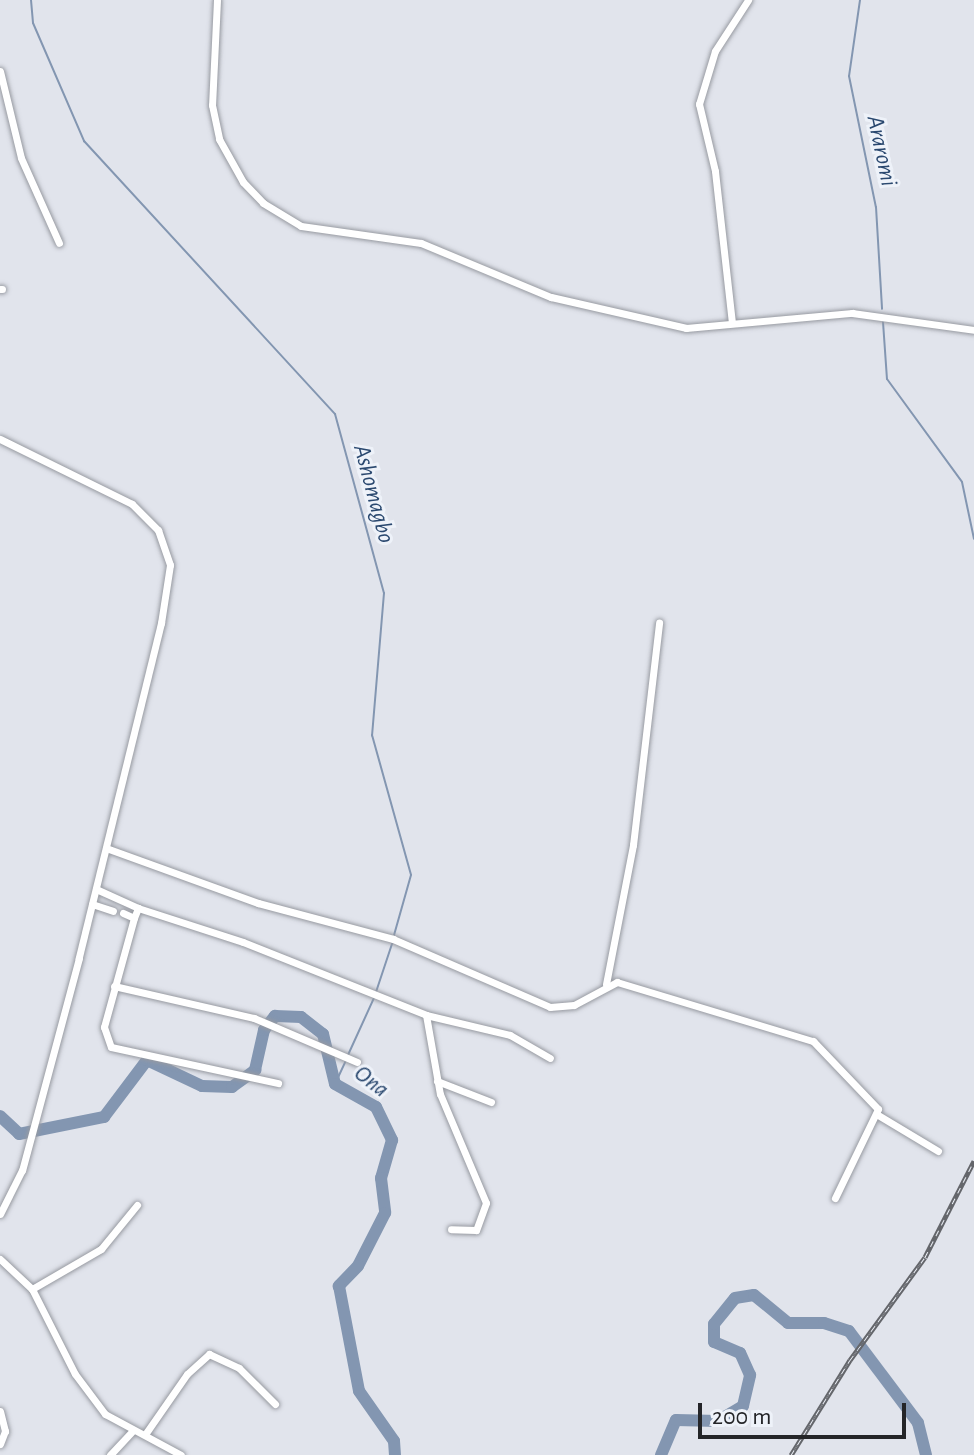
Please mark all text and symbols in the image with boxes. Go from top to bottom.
water label: Araromi [859,113,903,189]
water label: Ashomagbo [346,442,400,546]
water label: Ona [348,1059,394,1105]
scale bar [702,1387,910,1437]
text: 200 m [712,1405,771,1429]

